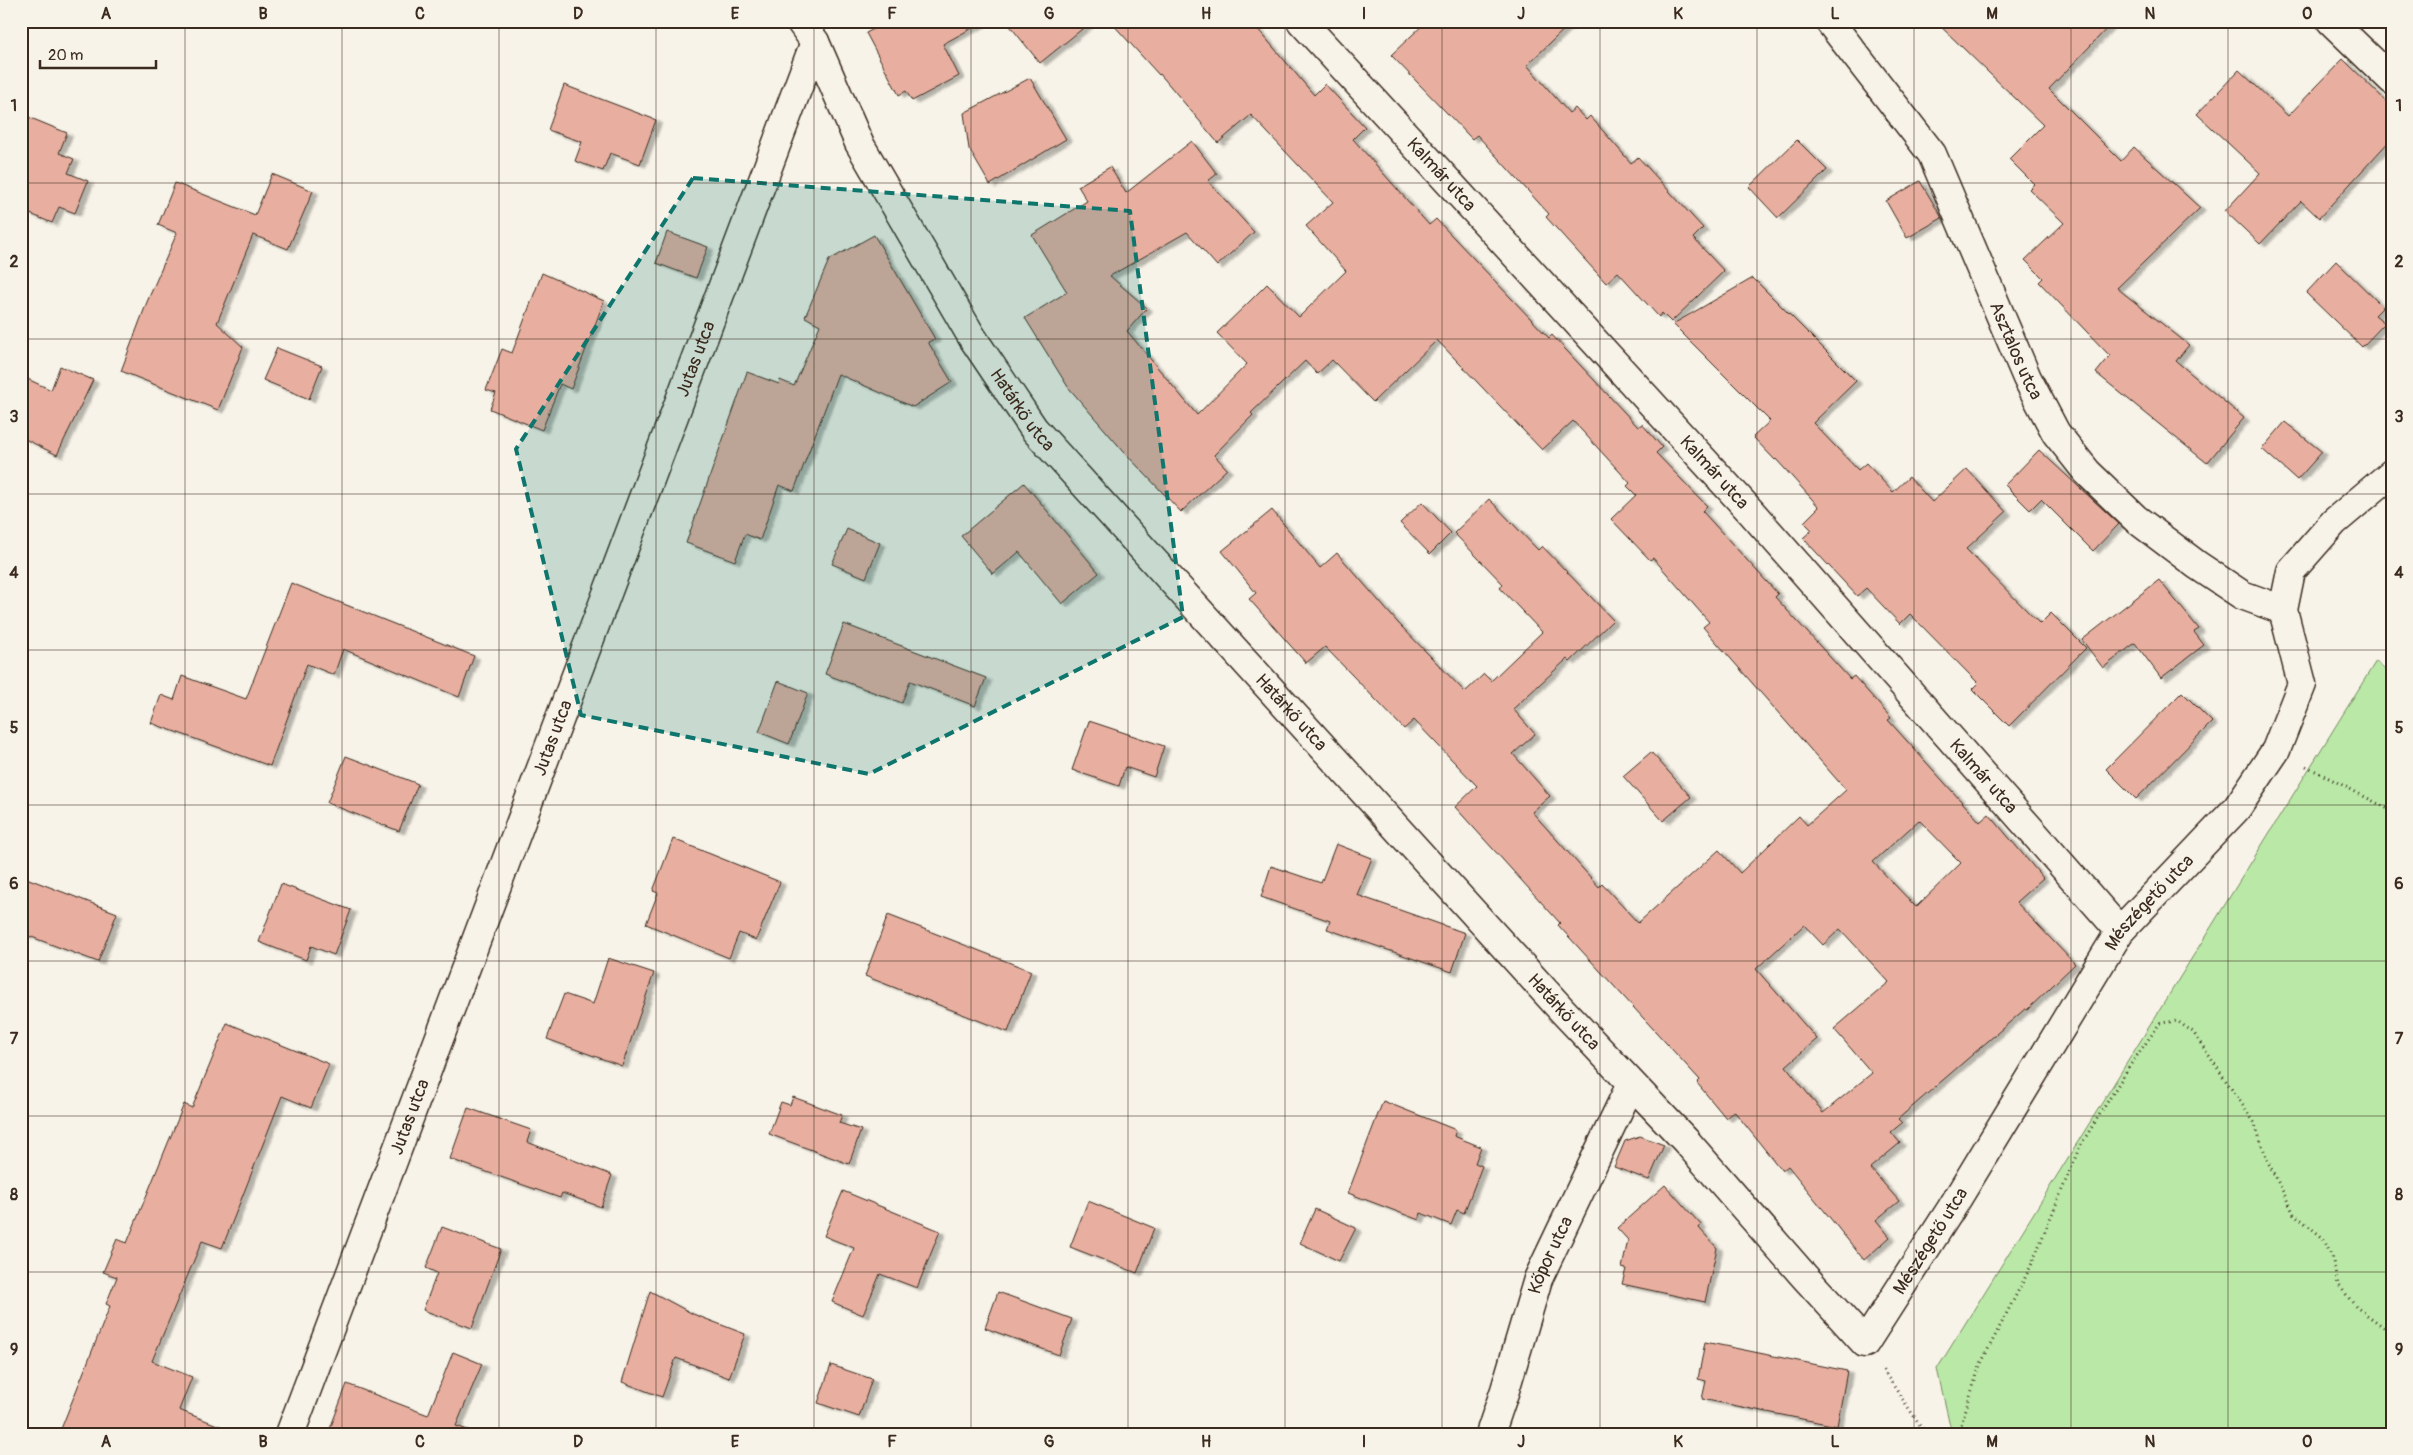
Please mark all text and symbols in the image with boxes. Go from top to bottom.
text: A [101,4,112,24]
text: B [258,4,268,24]
text: C [415,4,425,24]
text: D [573,4,583,24]
text: E [731,4,740,24]
text: F [887,4,897,24]
text: G [1044,4,1055,24]
text: H [1201,4,1211,24]
text: I [1362,4,1366,24]
text: J [1517,4,1525,24]
text: K [1673,4,1683,24]
text: L [1830,4,1840,24]
text: M [1986,4,1998,24]
text: N [2145,4,2156,24]
text: O [2302,4,2312,24]
scale bar [40,38,156,70]
text: 20 m [48,46,83,65]
text: 1 [11,96,17,116]
text: 1 [2396,96,2402,116]
street label: Kalmár utca [1402,133,1481,216]
text: 2 [10,252,19,272]
text: 2 [2395,252,2404,272]
street label: Asztalos utca [1984,298,2047,404]
street label: Jutas utca [671,318,721,400]
street label: Határkő utca [985,364,1060,456]
text: 3 [10,407,19,427]
text: 3 [2395,407,2404,427]
street label: Kalmár utca [1675,431,1754,514]
text: 4 [9,563,19,583]
text: 4 [2394,563,2404,583]
street label: Határkő utca [1250,669,1332,756]
street label: Jutas utca [528,697,578,779]
text: 5 [10,718,19,738]
text: 5 [2395,718,2404,738]
street label: Kalmár utca [1944,734,2022,819]
street label: Mészégető utca [2100,850,2199,955]
text: 6 [9,874,19,894]
text: 6 [2394,874,2404,894]
street label: Határkő utca [1522,969,1605,1055]
text: 7 [10,1029,19,1049]
text: 7 [2395,1029,2404,1049]
street label: Jutas utca [385,1076,435,1158]
street label: Mészégető utca [1888,1183,1973,1299]
text: 8 [10,1185,18,1205]
text: 8 [2395,1185,2403,1205]
street label: Kőpor utca [1523,1213,1578,1297]
text: 9 [10,1340,18,1360]
text: 9 [2395,1340,2403,1360]
text: A [101,1432,112,1452]
text: B [258,1432,268,1452]
text: C [415,1432,425,1452]
text: D [573,1432,583,1452]
text: E [731,1432,740,1452]
text: F [887,1432,897,1452]
text: G [1044,1432,1055,1452]
text: H [1201,1432,1211,1452]
text: I [1362,1432,1366,1452]
text: J [1517,1432,1525,1452]
text: K [1673,1432,1683,1452]
text: L [1830,1432,1840,1452]
text: M [1986,1432,1998,1452]
text: N [2145,1432,2156,1452]
text: O [2302,1432,2312,1452]

